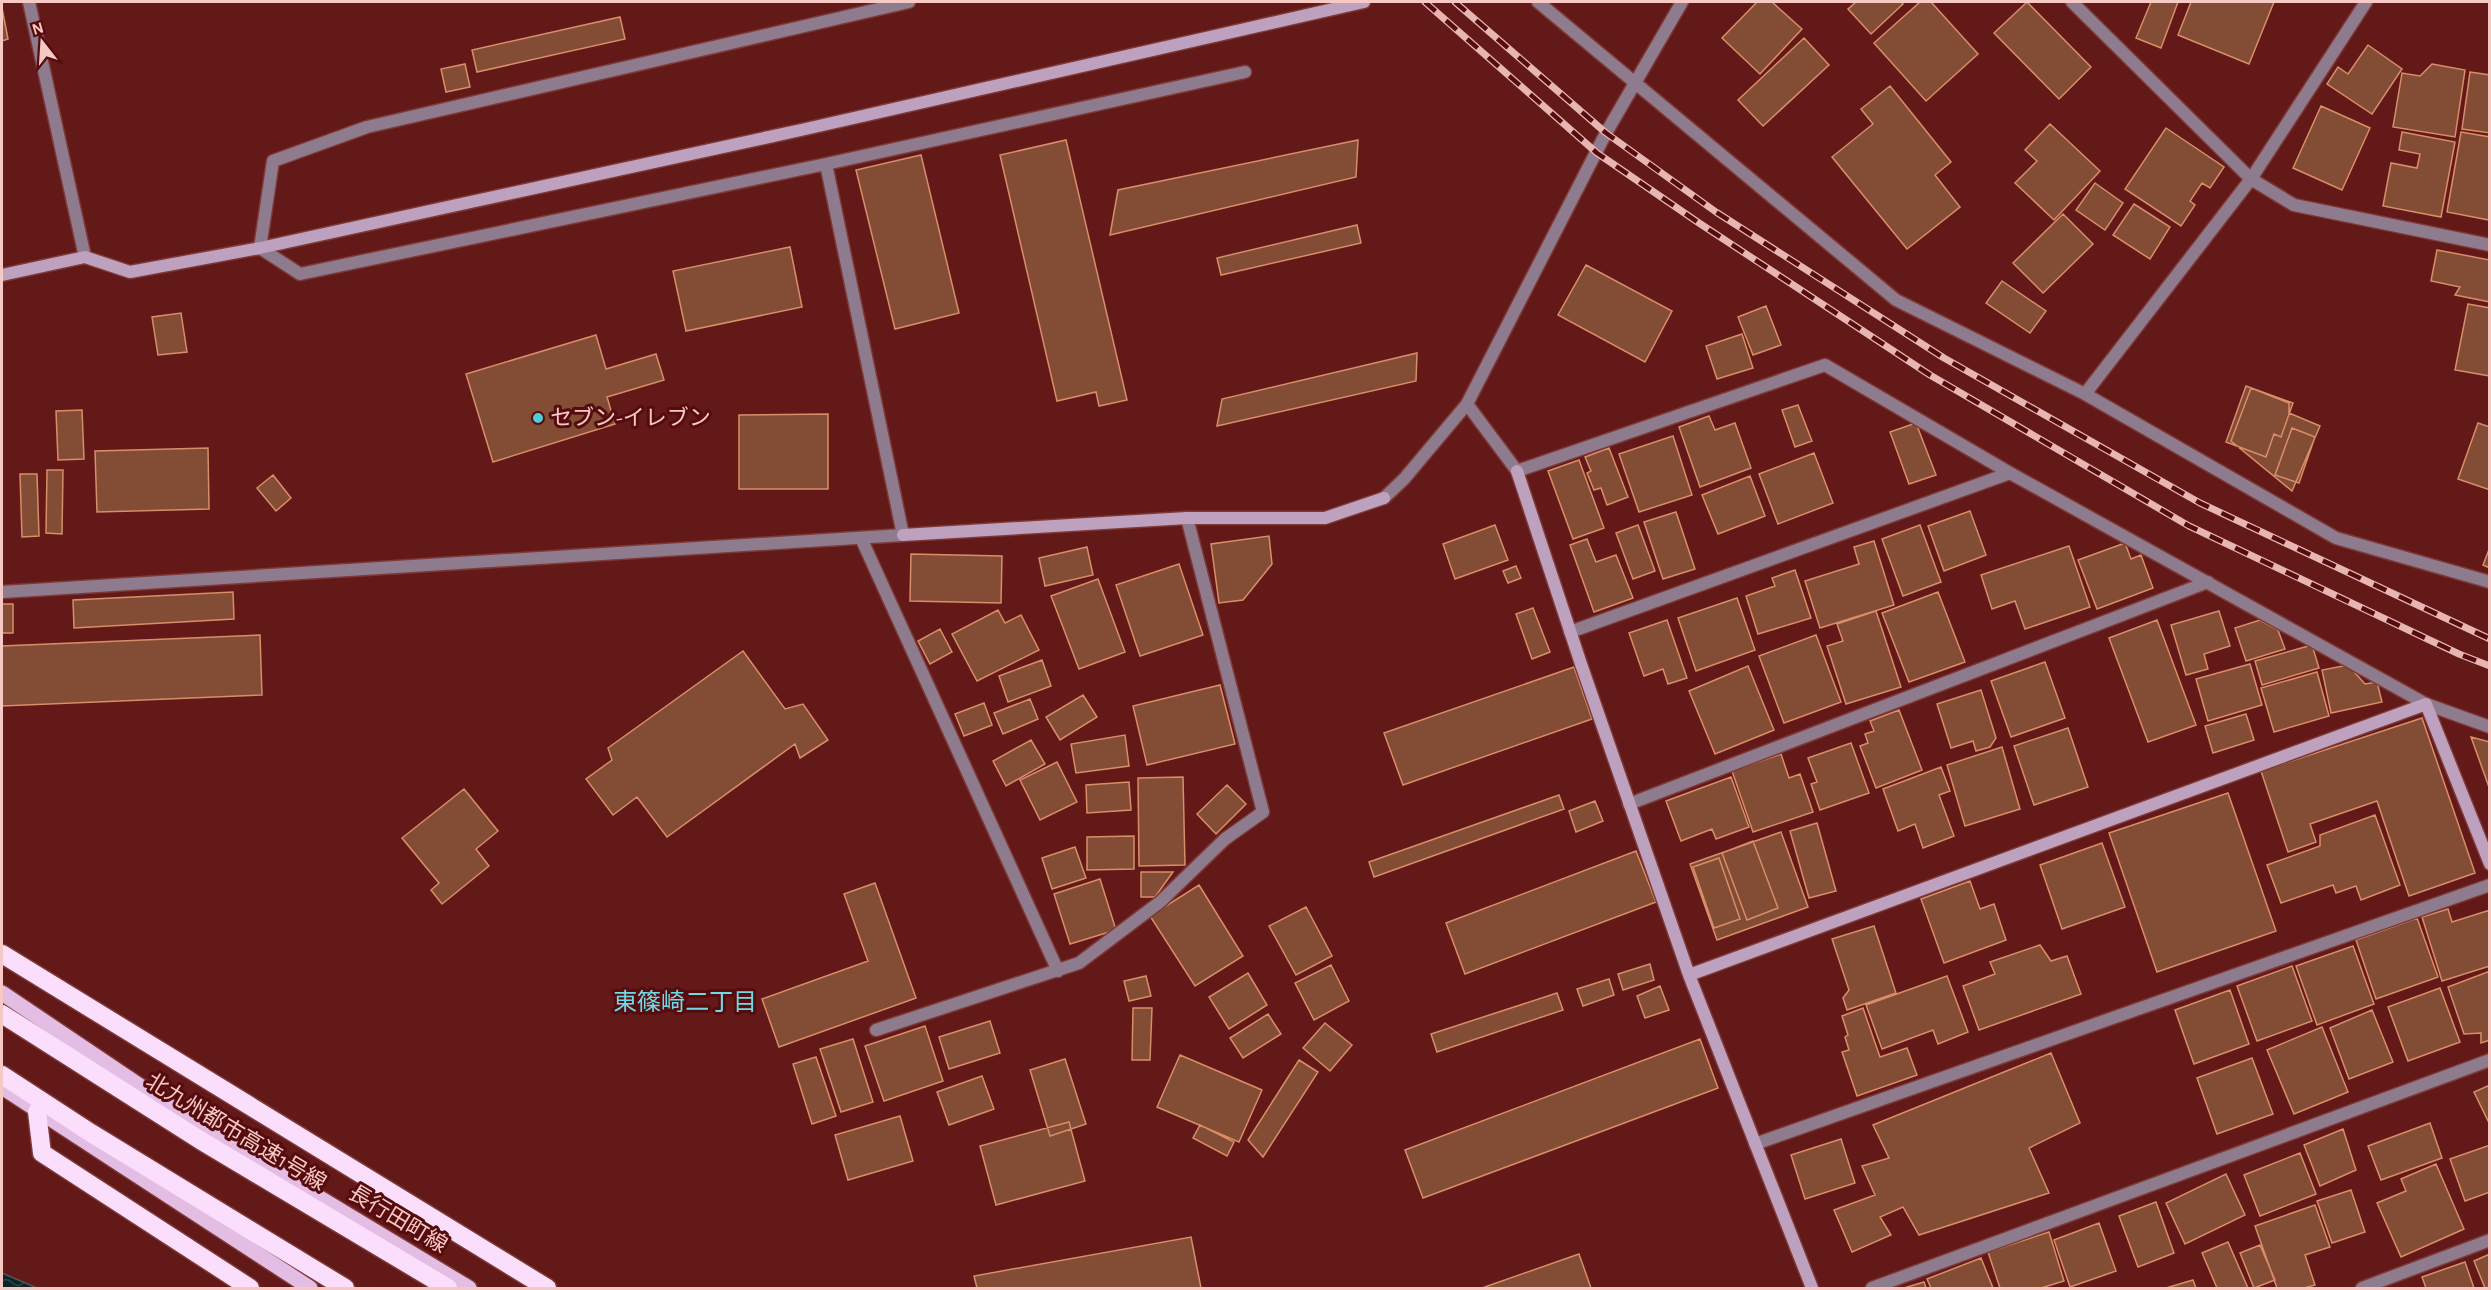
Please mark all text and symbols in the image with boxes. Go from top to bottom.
north arrow [12,12,72,72]
text: N [30,19,46,38]
place label: セブン-イレブン [550,406,711,429]
marker: セブン-イレブン [531,411,545,425]
district label: 東篠崎二丁目 [613,989,757,1015]
street label: 北九州都市高速1号線 [142,1069,330,1194]
street label: 長行田町線 [345,1180,451,1257]

